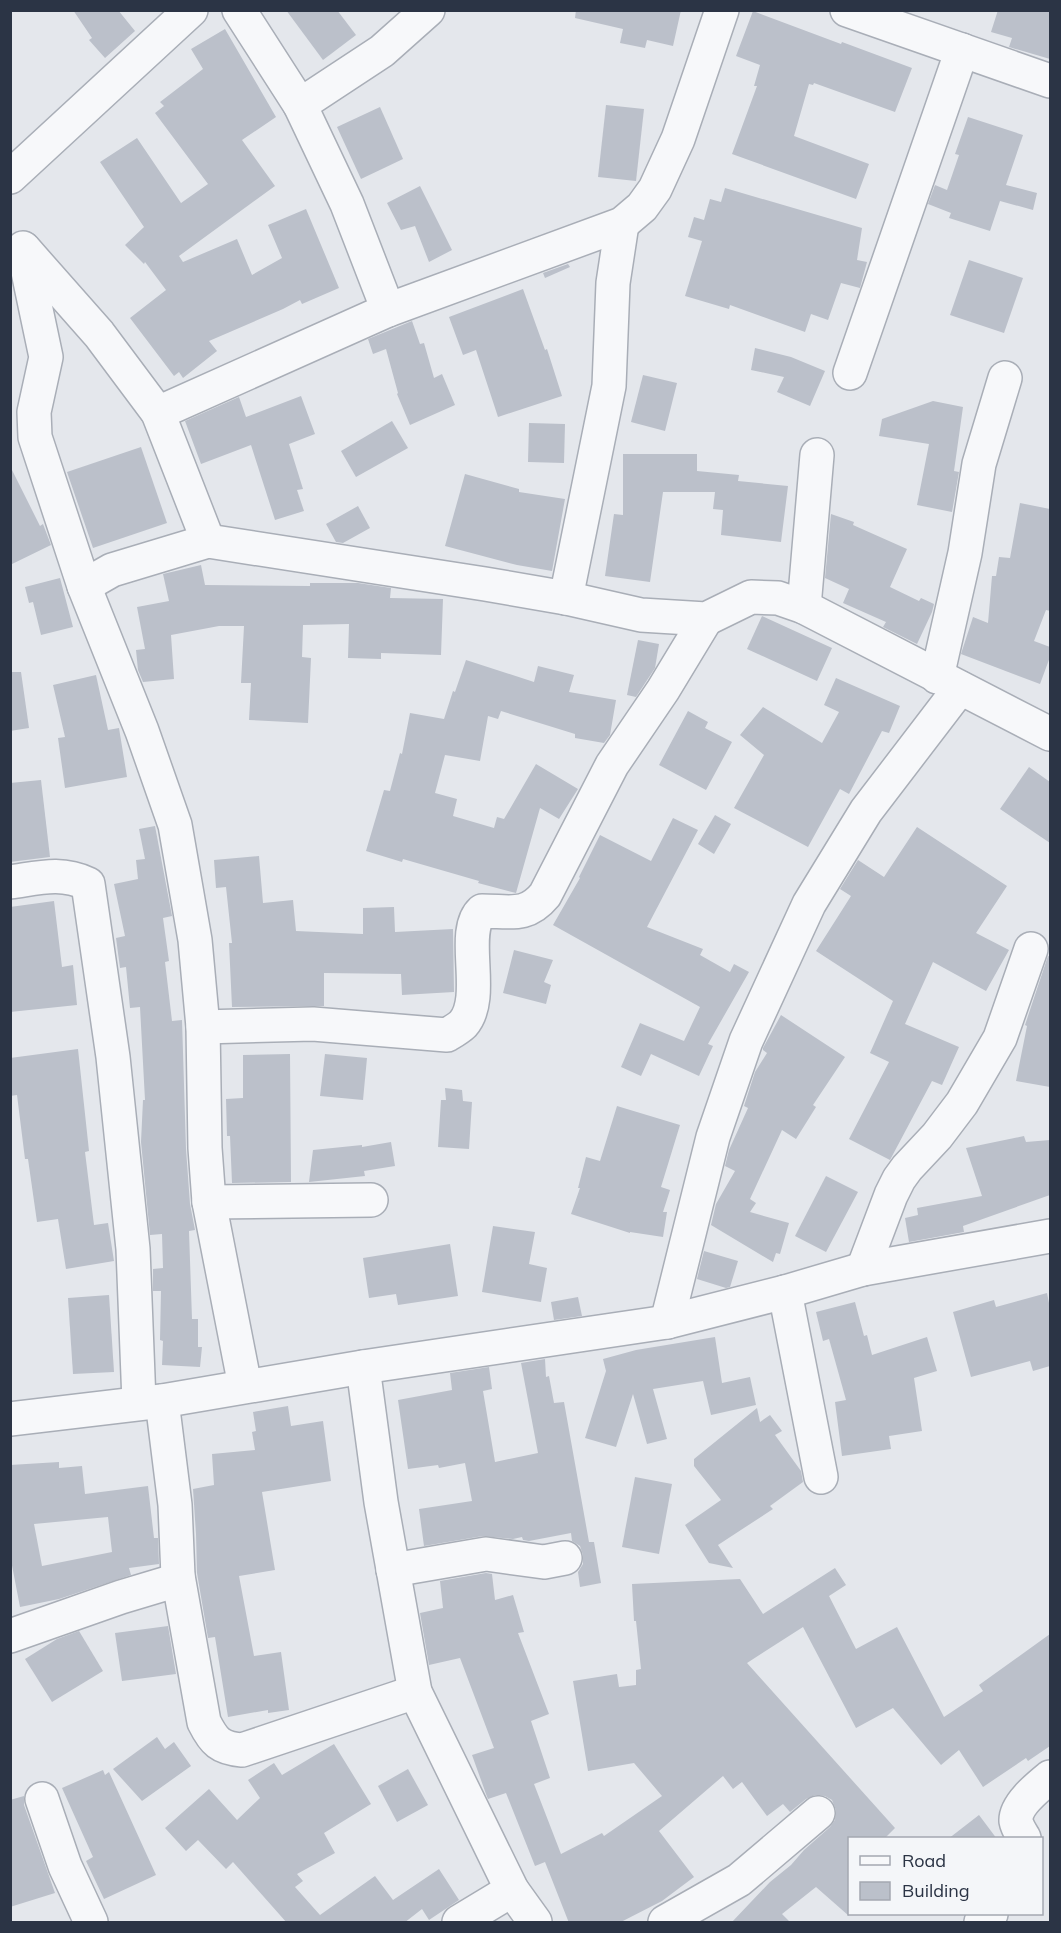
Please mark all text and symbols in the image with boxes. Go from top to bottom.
legend [848,1837,1043,1915]
text: Road [902,1849,946,1872]
text: Building [902,1879,970,1902]

